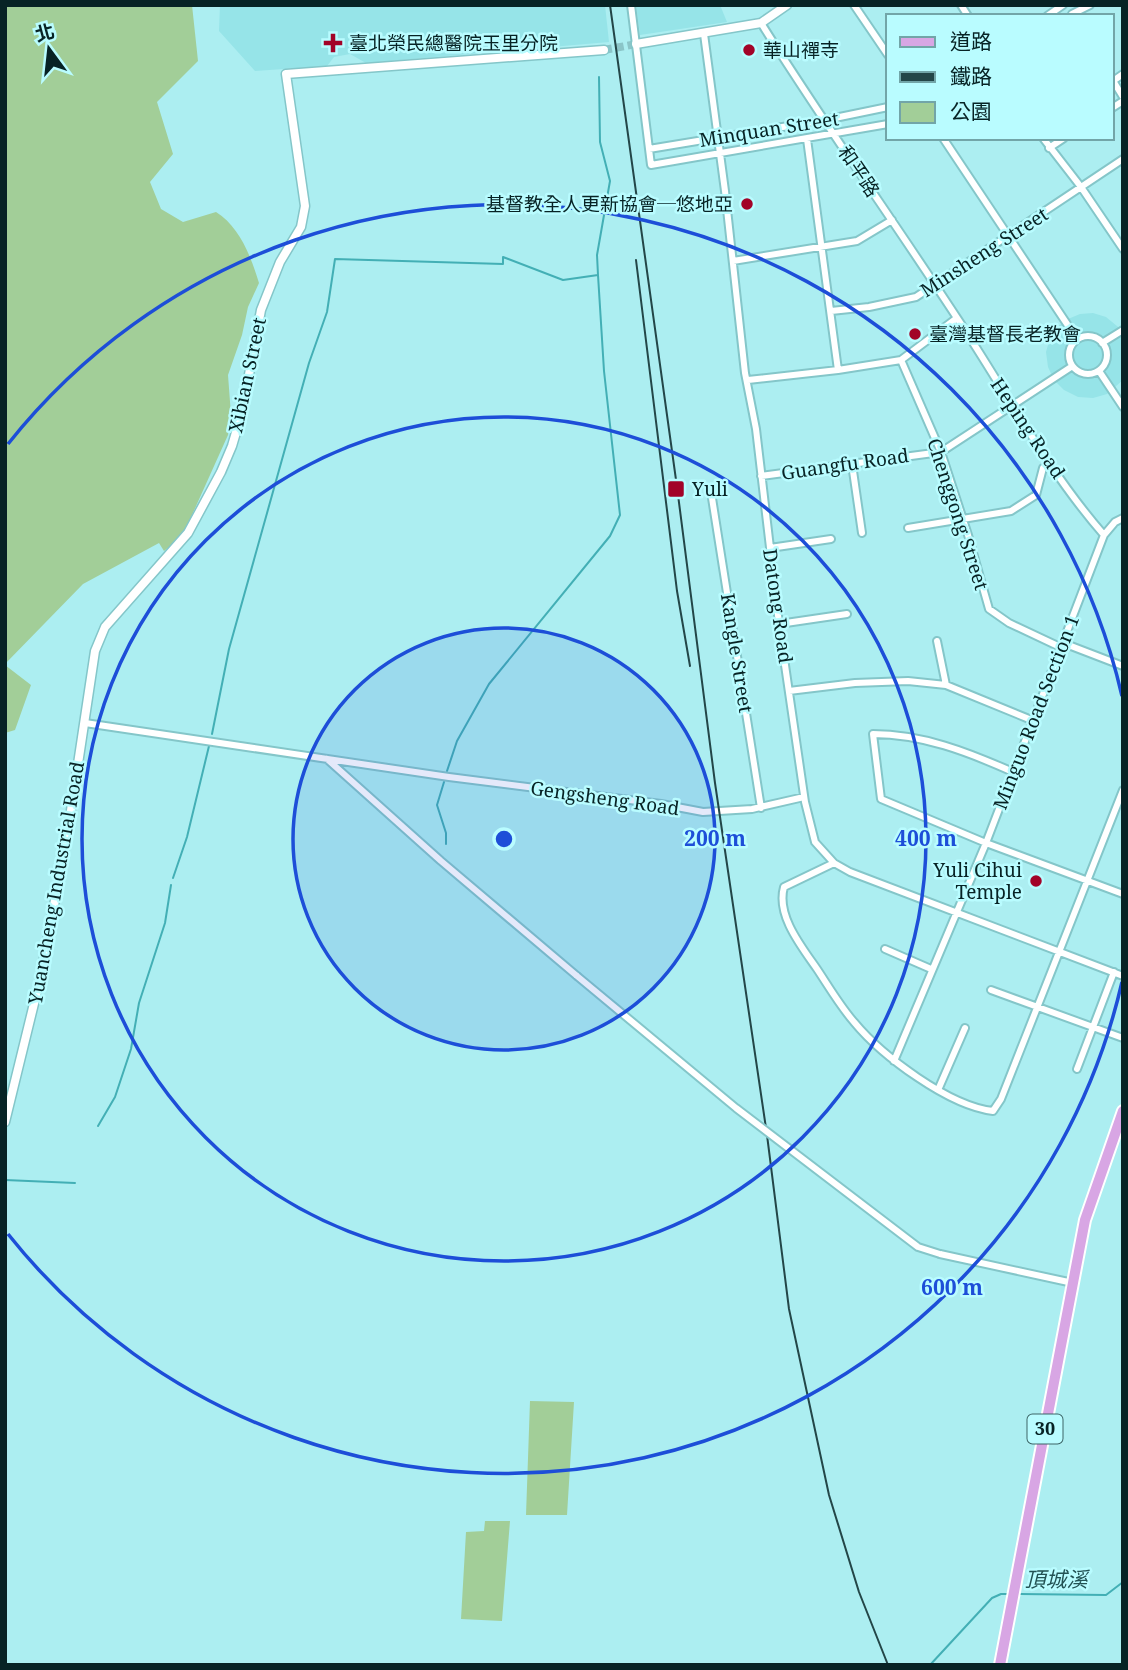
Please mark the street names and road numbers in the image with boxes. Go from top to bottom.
street label: Minquan Street [697,105,841,153]
street label: 和平路 [832,140,886,202]
street label: Minsheng Street [915,201,1053,303]
street label: Xibian Street [222,315,272,435]
street label: Heping Road [985,373,1071,484]
street label: Chenggong Street [921,435,995,593]
street label: Guangfu Road [780,442,911,486]
street label: Datong Road [757,547,799,665]
street label: Kangle Street [715,591,759,715]
street label: Minguo Road Section 1 [987,611,1085,813]
street label: Yuancheng Industrial Road [22,759,90,1008]
street label: Gengsheng Road [529,775,682,821]
road number: 30 [1028,1414,1062,1444]

